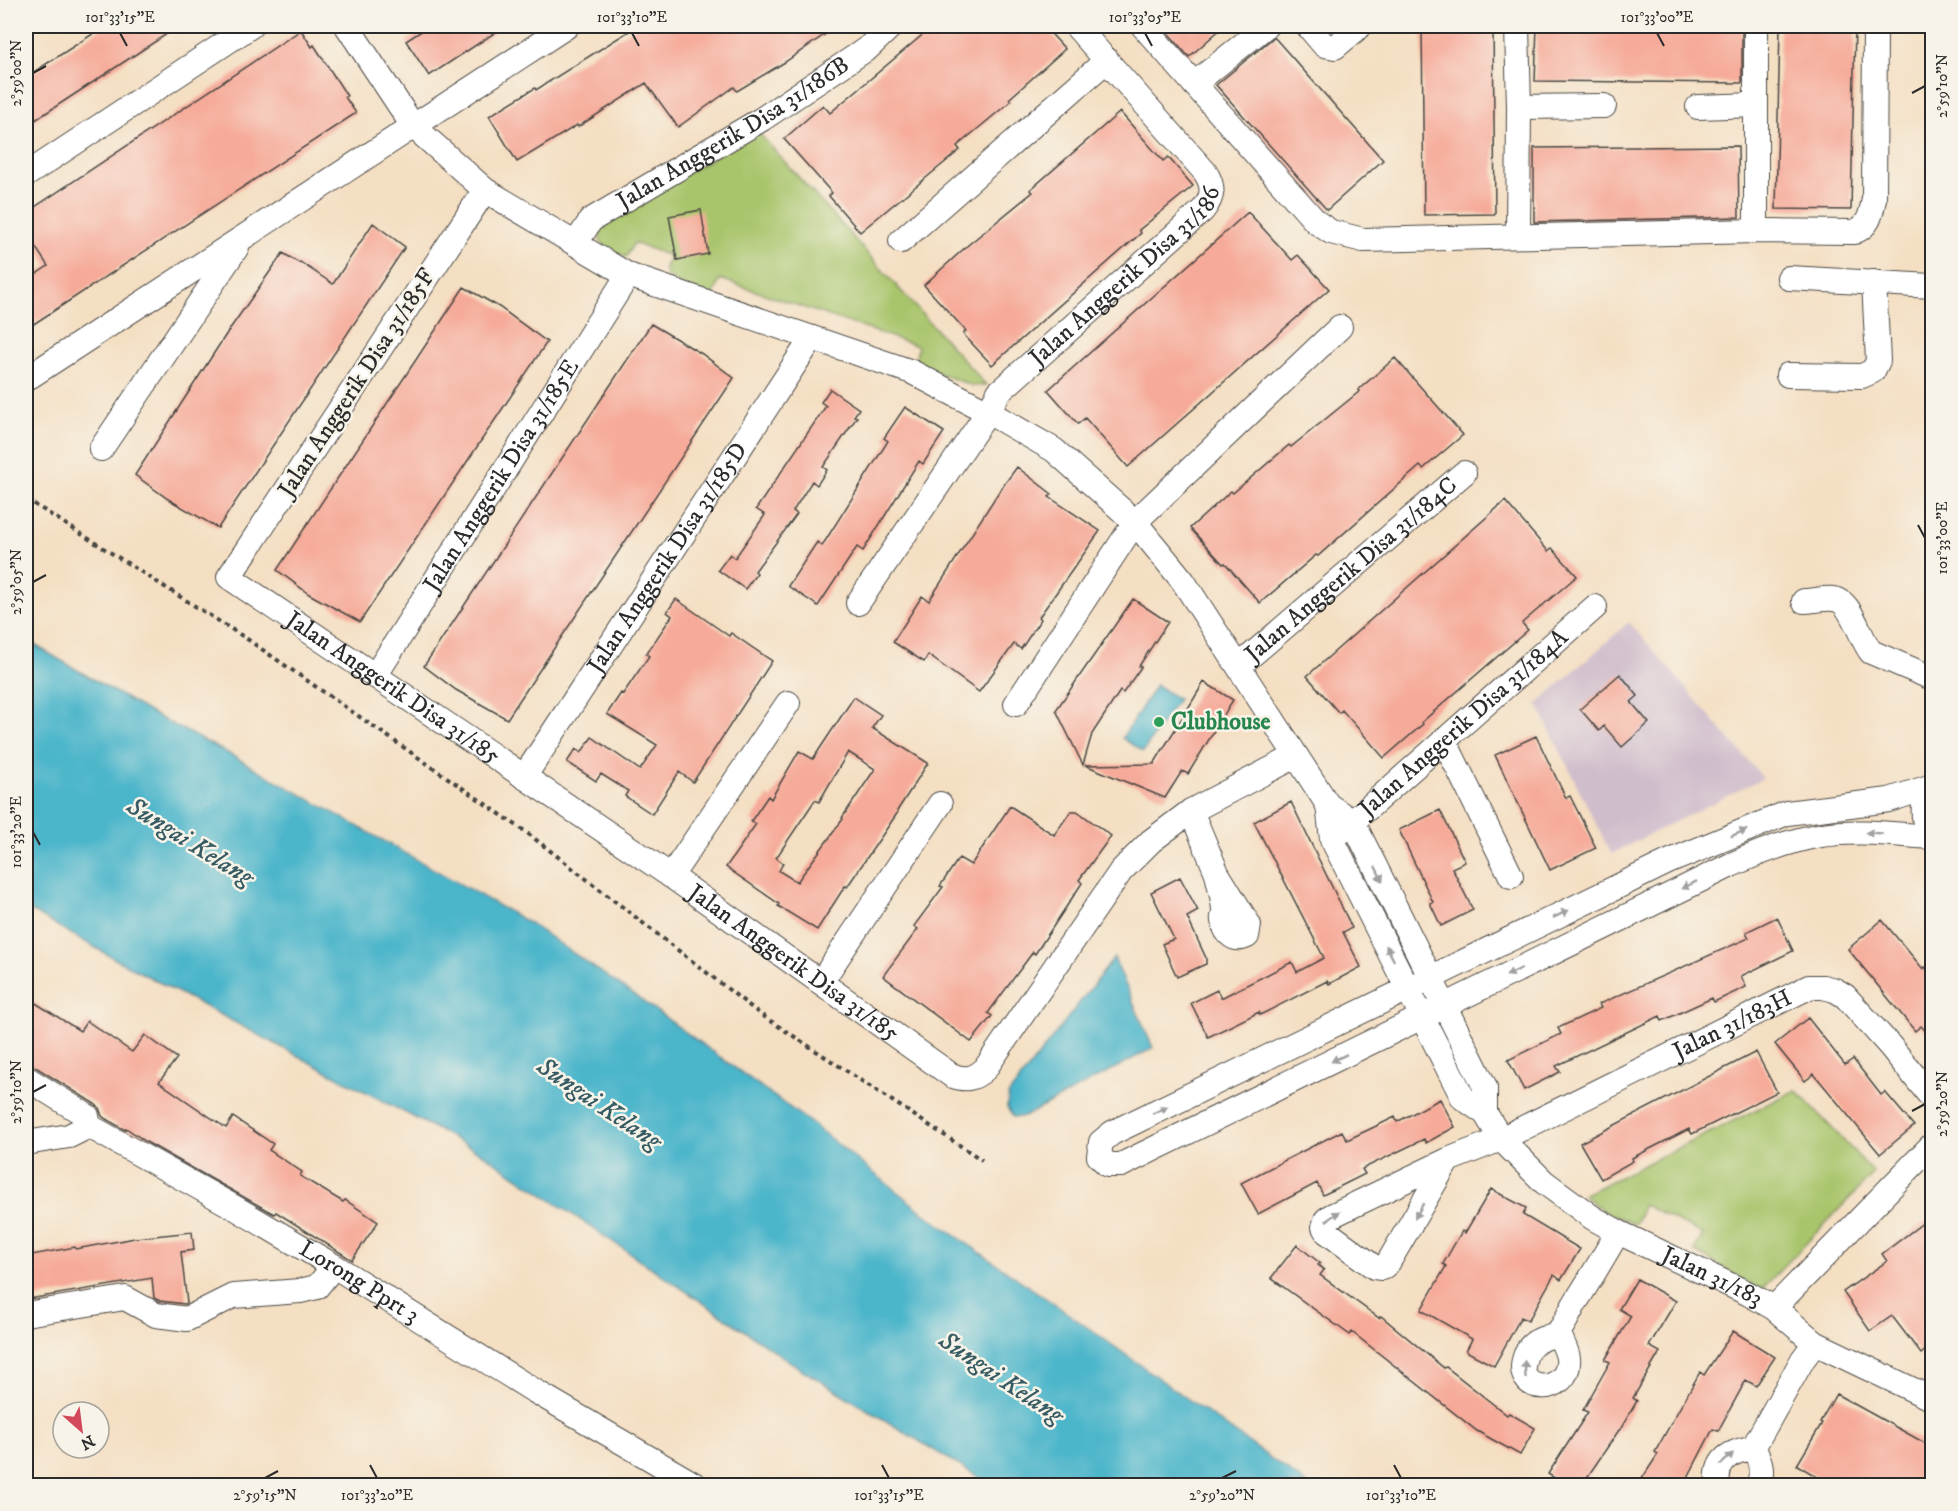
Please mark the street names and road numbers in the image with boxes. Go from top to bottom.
street label: Jalan Anggerik Disa 31/186B [610,50,855,217]
street label: Jalan Anggerik Disa 31/186 [1022,183,1227,374]
street label: Jalan Anggerik Disa 31/185F [271,263,442,505]
street label: Jalan Anggerik Disa 31/185E [416,354,586,599]
street label: Jalan Anggerik Disa 31/185D [580,437,754,681]
street label: Jalan Anggerik Disa 31/184C [1238,470,1464,670]
street label: Jalan Anggerik Disa 31/185 [278,604,506,771]
street label: Jalan Anggerik Disa 31/184A [1351,622,1575,825]
street label: Jalan Anggerik Disa 31/185 [680,877,905,1048]
street label: Jalan 31/183H [1666,983,1797,1068]
street label: Lorong Pprt 3 [294,1234,425,1330]
street label: Jalan 31/183 [1655,1239,1768,1314]

